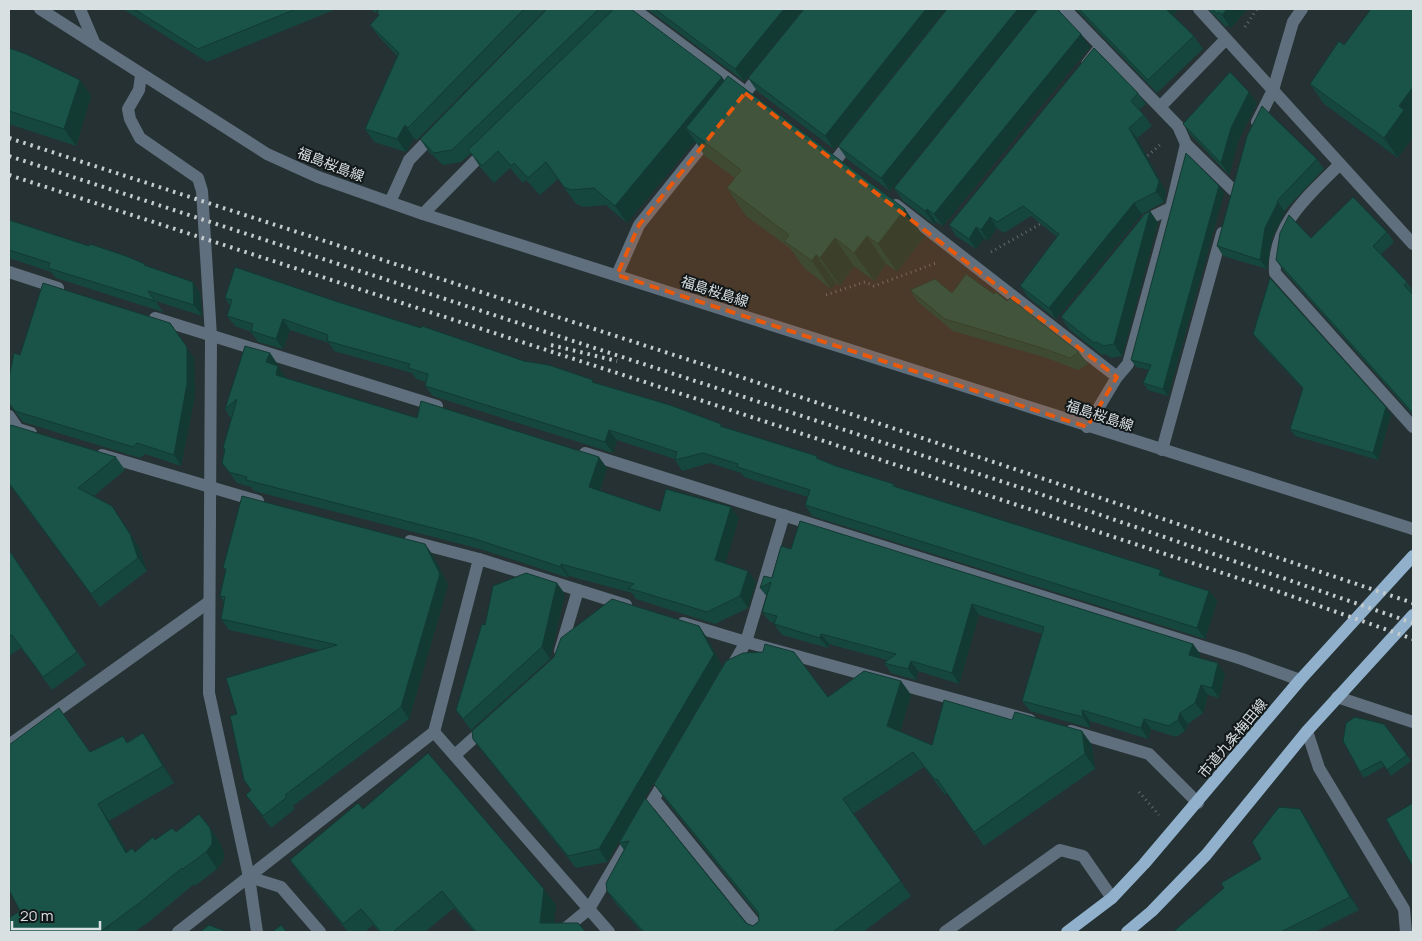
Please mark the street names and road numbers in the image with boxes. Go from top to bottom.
street label: 福島桜島線 [295,143,367,185]
street label: 福島桜島線 [679,271,751,311]
street label: 福島桜島線 [1064,395,1136,435]
street label: 市道九条梅田線 [1193,694,1271,782]

